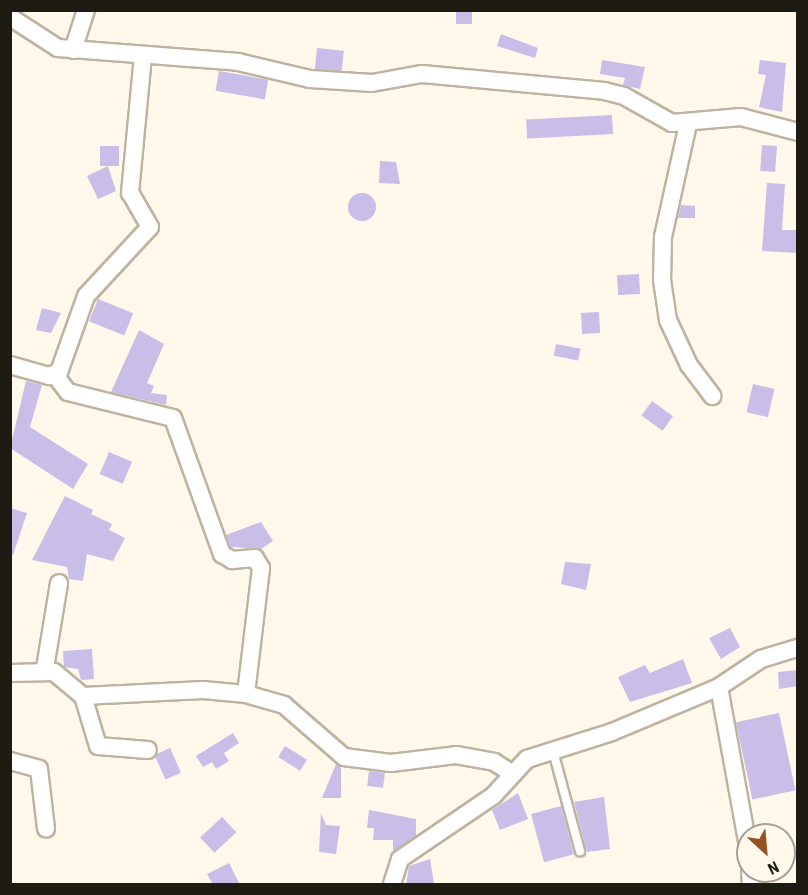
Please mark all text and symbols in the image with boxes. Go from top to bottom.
north arrow [736,823,796,883]
text: N [765,857,782,879]

